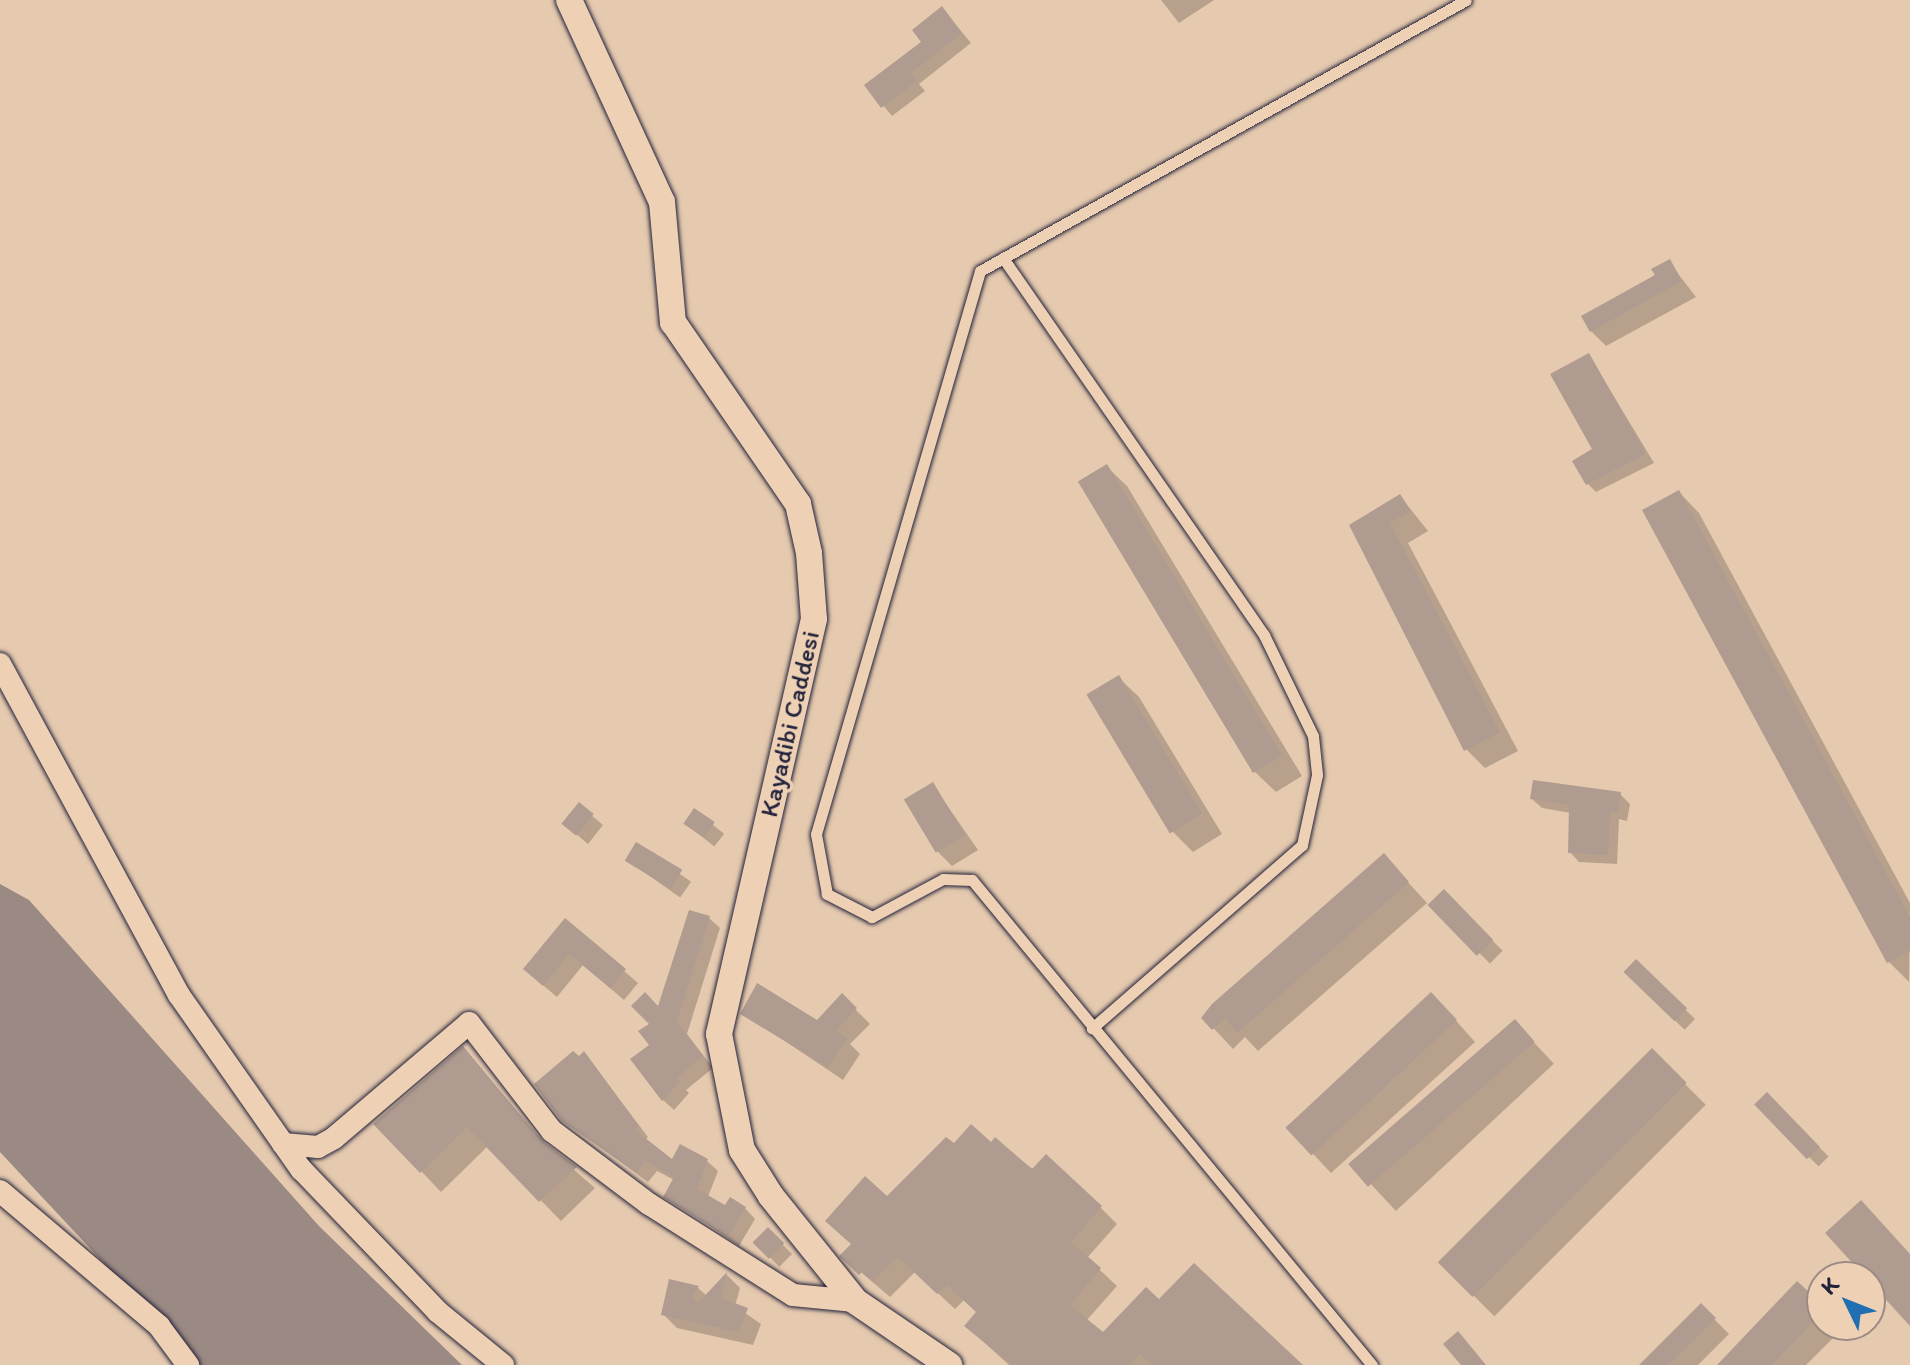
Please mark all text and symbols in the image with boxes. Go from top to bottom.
street label: Kayadibi Caddesi [753,628,827,820]
north arrow [1806,1261,1886,1341]
text: K [1815,1271,1844,1300]

